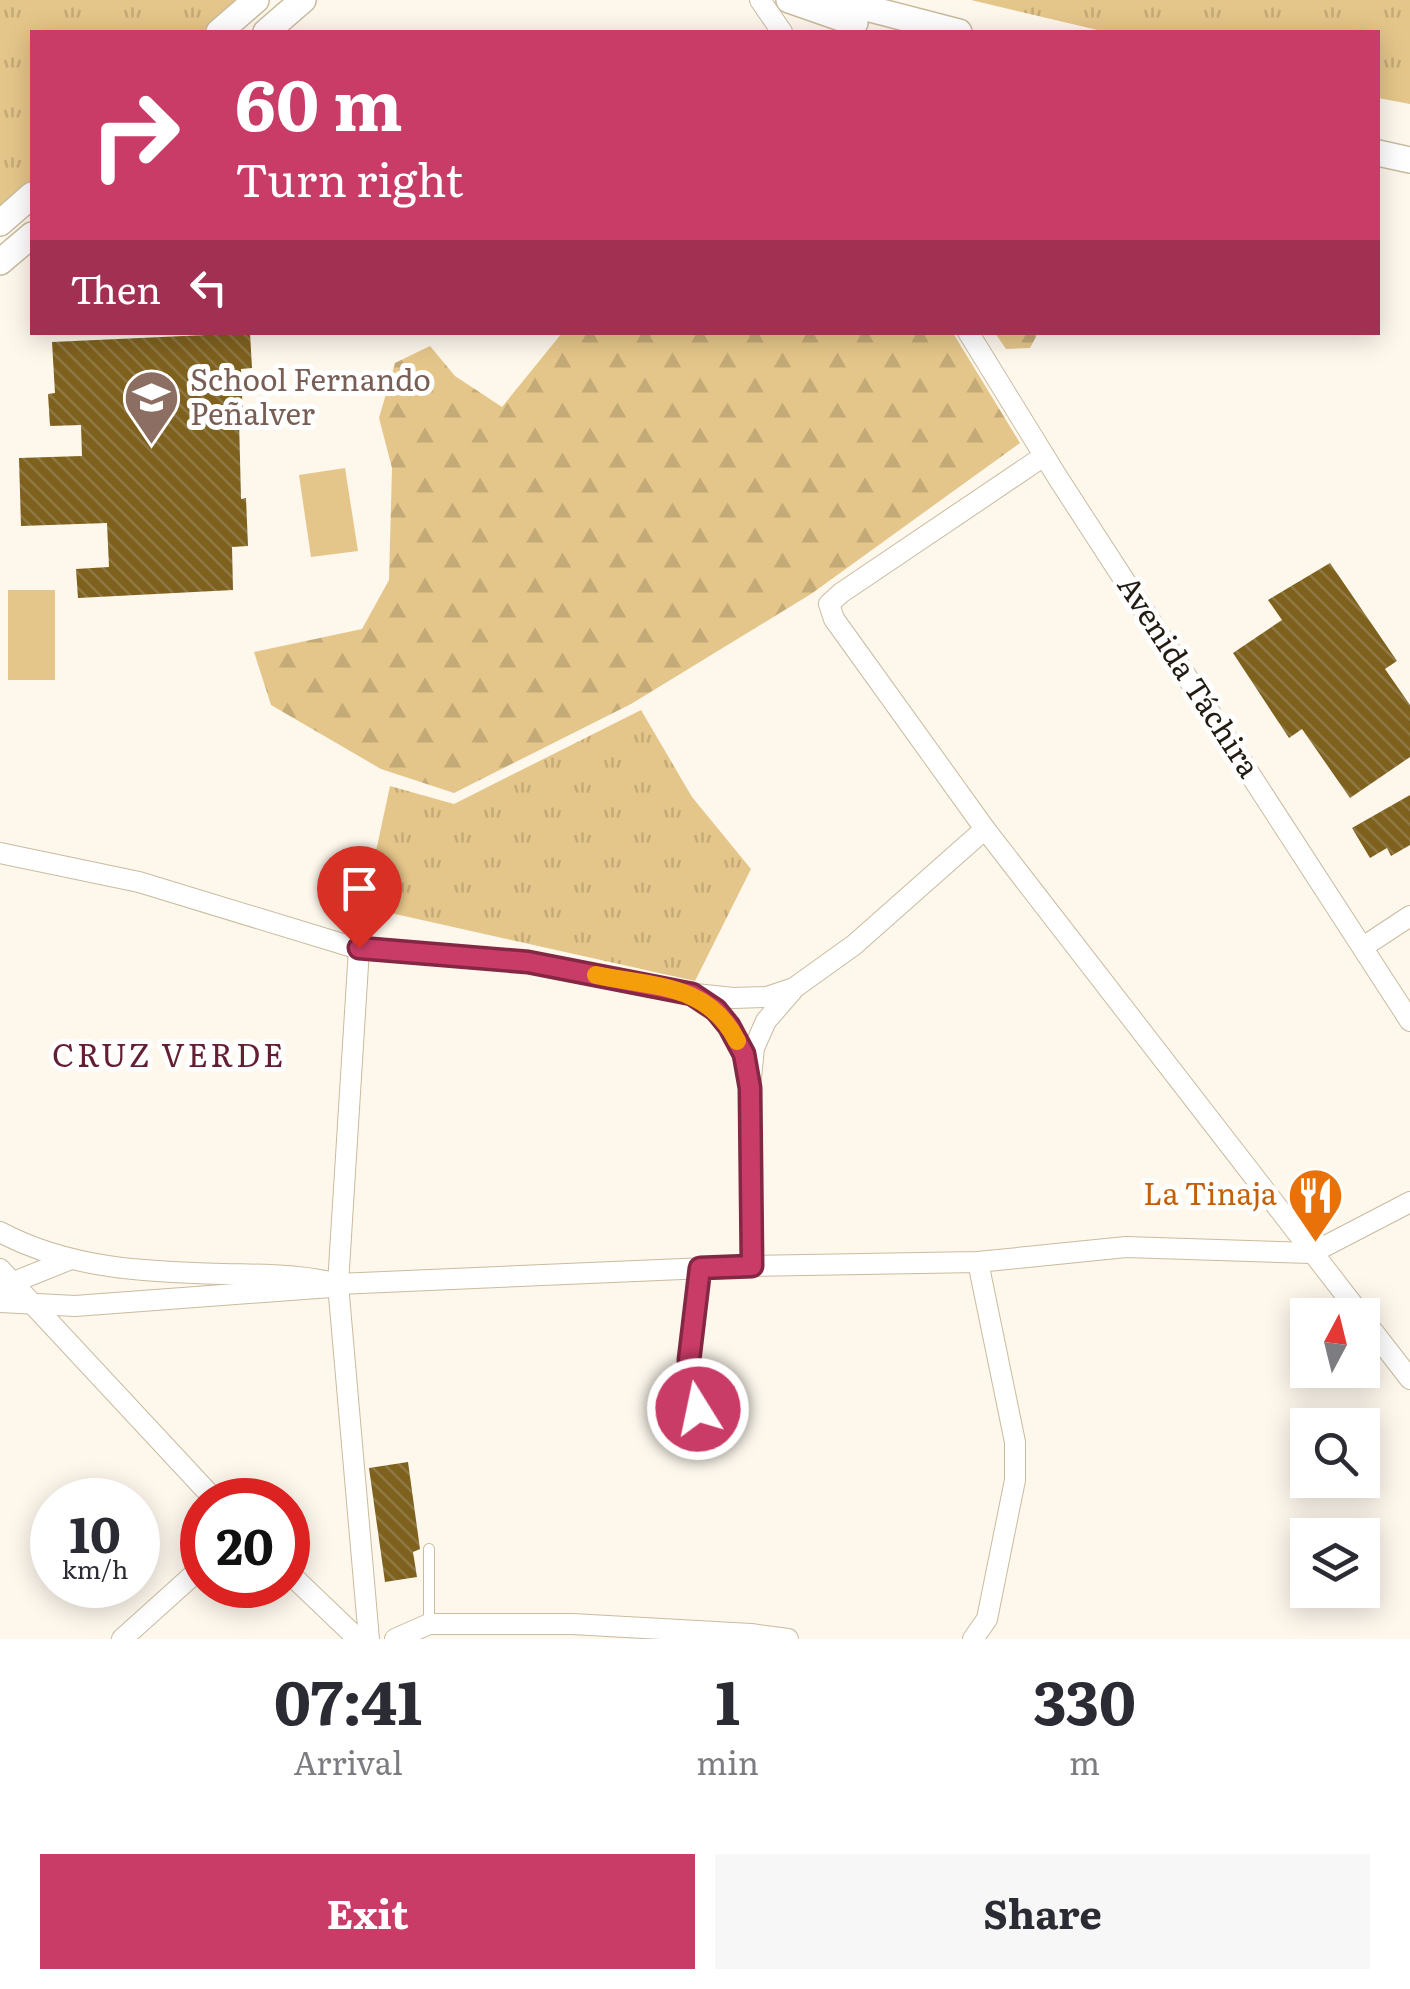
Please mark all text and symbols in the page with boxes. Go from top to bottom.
text: 60 m [235,49,403,153]
icon: right [70,70,200,200]
text: Turn right [235,144,463,211]
text: Then [70,259,161,316]
icon: left [181,260,236,315]
place label: School Fernando Peñalver [190,356,431,434]
school or university icon: School Fernando Peñalver [121,368,181,447]
street label: Avenida Táchira [1109,566,1273,786]
pin [317,846,402,949]
icon: arrive [332,861,387,916]
district label: CRUZ VERDE [52,1029,286,1077]
restaurant icon: La Tinaja [1286,1165,1346,1244]
place label: La Tinaja [1143,1170,1278,1214]
north arrow [1290,1298,1380,1388]
map controls [1290,1298,1380,1608]
position arrow [646,1357,750,1461]
button: search [1290,1408,1380,1498]
speed limit sign: 20 [180,1478,310,1608]
text: 10 [69,1494,121,1568]
button: layers [1290,1518,1380,1608]
text: km/h [62,1550,128,1587]
text: 07:41 [274,1654,422,1743]
text: 1 [715,1654,740,1743]
text: 330 [1033,1654,1136,1743]
text: Arrival [293,1737,403,1785]
text: min [696,1737,759,1785]
text: m [1069,1737,1100,1785]
button: Exit [40,1854,695,1969]
button: Share [715,1854,1370,1969]

